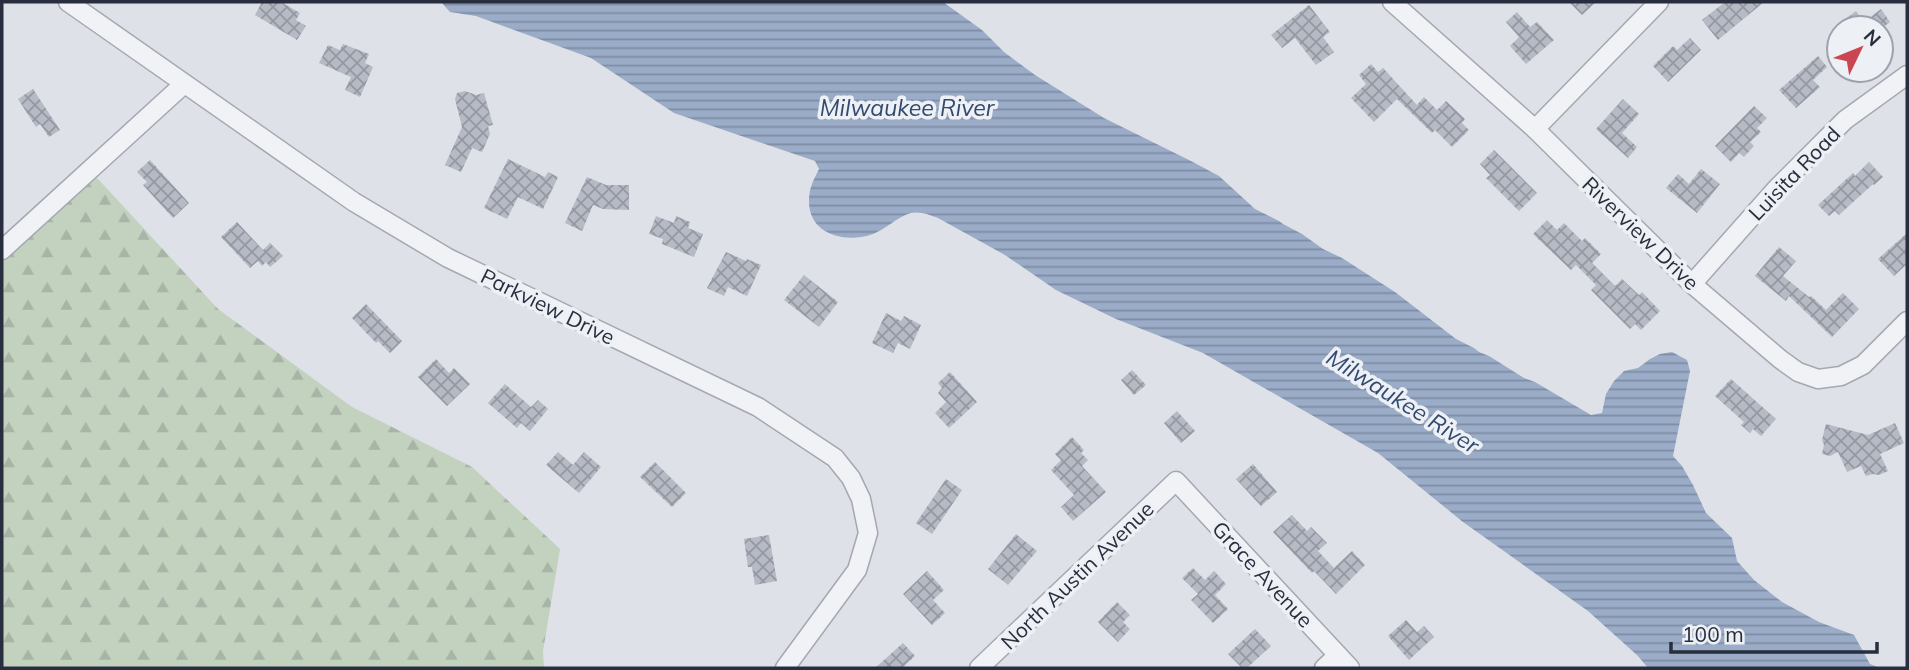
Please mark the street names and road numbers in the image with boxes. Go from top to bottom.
street label: Luisita Road [1743,121,1845,225]
street label: Riverview Drive [1577,171,1705,295]
street label: Parkview Drive [477,262,619,350]
street label: North Austin Avenue [995,495,1159,655]
street label: Grace Avenue [1207,516,1319,632]

